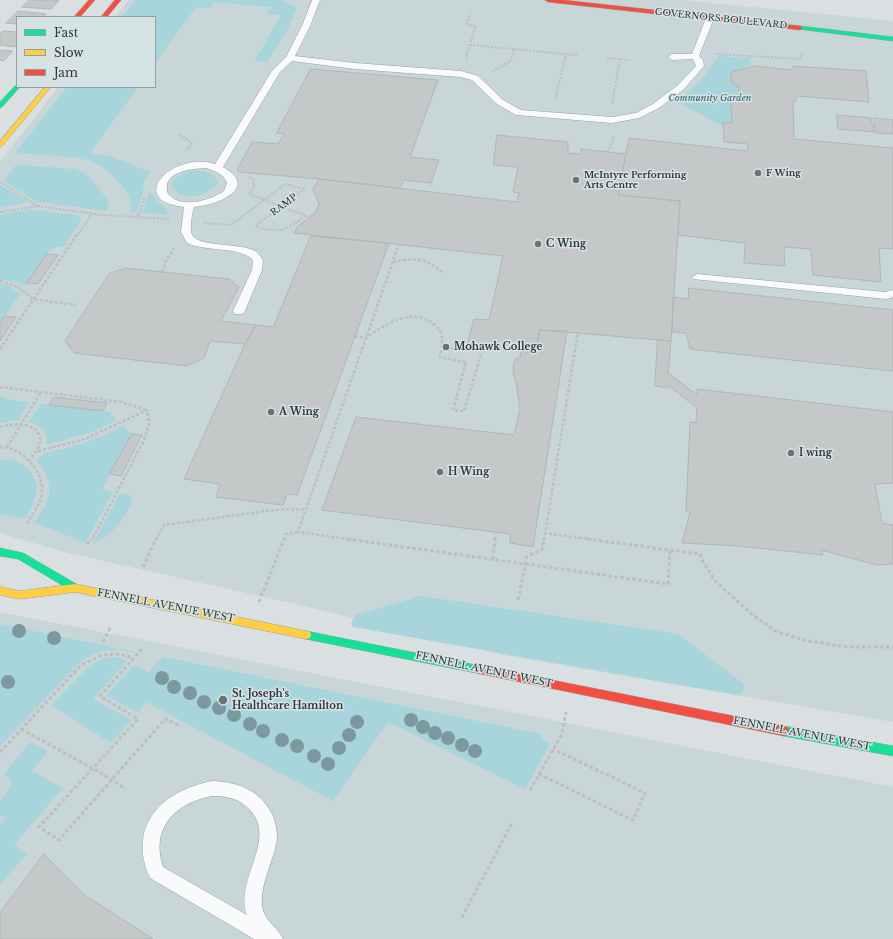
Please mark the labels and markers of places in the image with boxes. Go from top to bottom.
marker: F Wing [753,168,763,178]
place label: F Wing [766,168,801,178]
place label: McIntyre Performing Arts Centre [584,170,686,191]
marker: McIntyre Performing Arts Centre [571,175,581,185]
place label: C Wing [546,238,586,250]
marker: C Wing [533,239,543,249]
place label: Mohawk College [454,341,542,353]
marker: Mohawk College [441,342,451,352]
place label: A Wing [279,406,319,418]
marker: A Wing [266,407,276,417]
place label: I wing [799,447,832,459]
marker: I wing [786,448,796,458]
place label: H Wing [448,466,489,478]
marker: H Wing [435,467,445,477]
place label: St. Joseph's Healthcare Hamilton [232,688,343,712]
marker: St. Joseph's Healthcare Hamilton [217,694,229,706]

